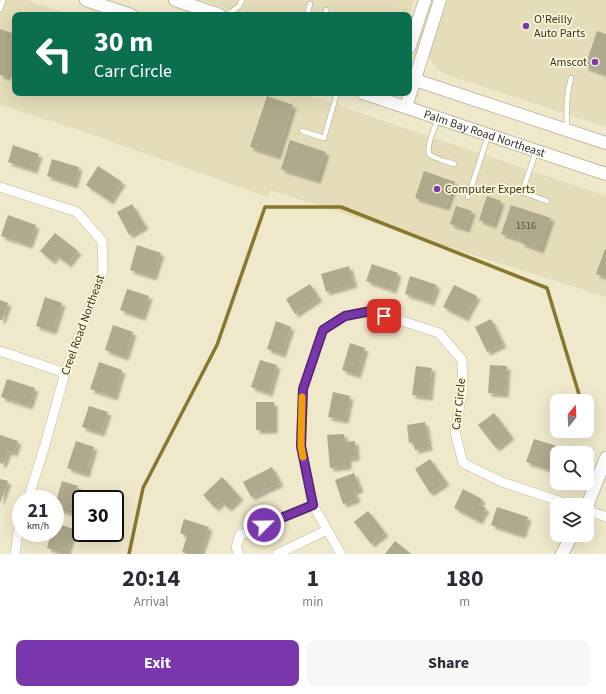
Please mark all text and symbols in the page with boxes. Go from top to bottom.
place label: O'Reilly Auto Parts [534,11,585,42]
marker: O'Reilly Auto Parts [521,21,531,31]
text: 30 m [94,22,153,62]
icon: left [28,28,80,80]
place label: Amscot [550,54,587,71]
marker: Amscot [590,57,600,67]
text: Carr Circle [94,59,172,84]
street label: Palm Bay Road Northeast [422,105,547,162]
place label: Computer Experts [445,181,535,198]
marker: Computer Experts [432,184,442,194]
house number: 1516 [516,219,536,233]
street label: Creel Road Northeast [57,272,109,378]
pin [367,299,401,333]
icon: arrive [373,305,395,327]
street label: Carr Circle [448,377,470,431]
north arrow [550,394,594,438]
map controls [550,394,594,542]
button: search [550,446,594,490]
speed limit sign: 30 [72,490,124,542]
text: 21 [27,497,49,525]
button: layers [550,498,594,542]
position arrow [243,504,285,546]
text: km/h [27,519,49,533]
text: 20:14 [122,561,180,596]
text: 1 [307,561,319,596]
text: 180 [446,561,484,596]
text: Arrival [134,593,169,611]
text: min [302,593,323,611]
text: m [459,593,470,611]
button: Exit [16,640,299,686]
button: Share [307,640,590,686]

